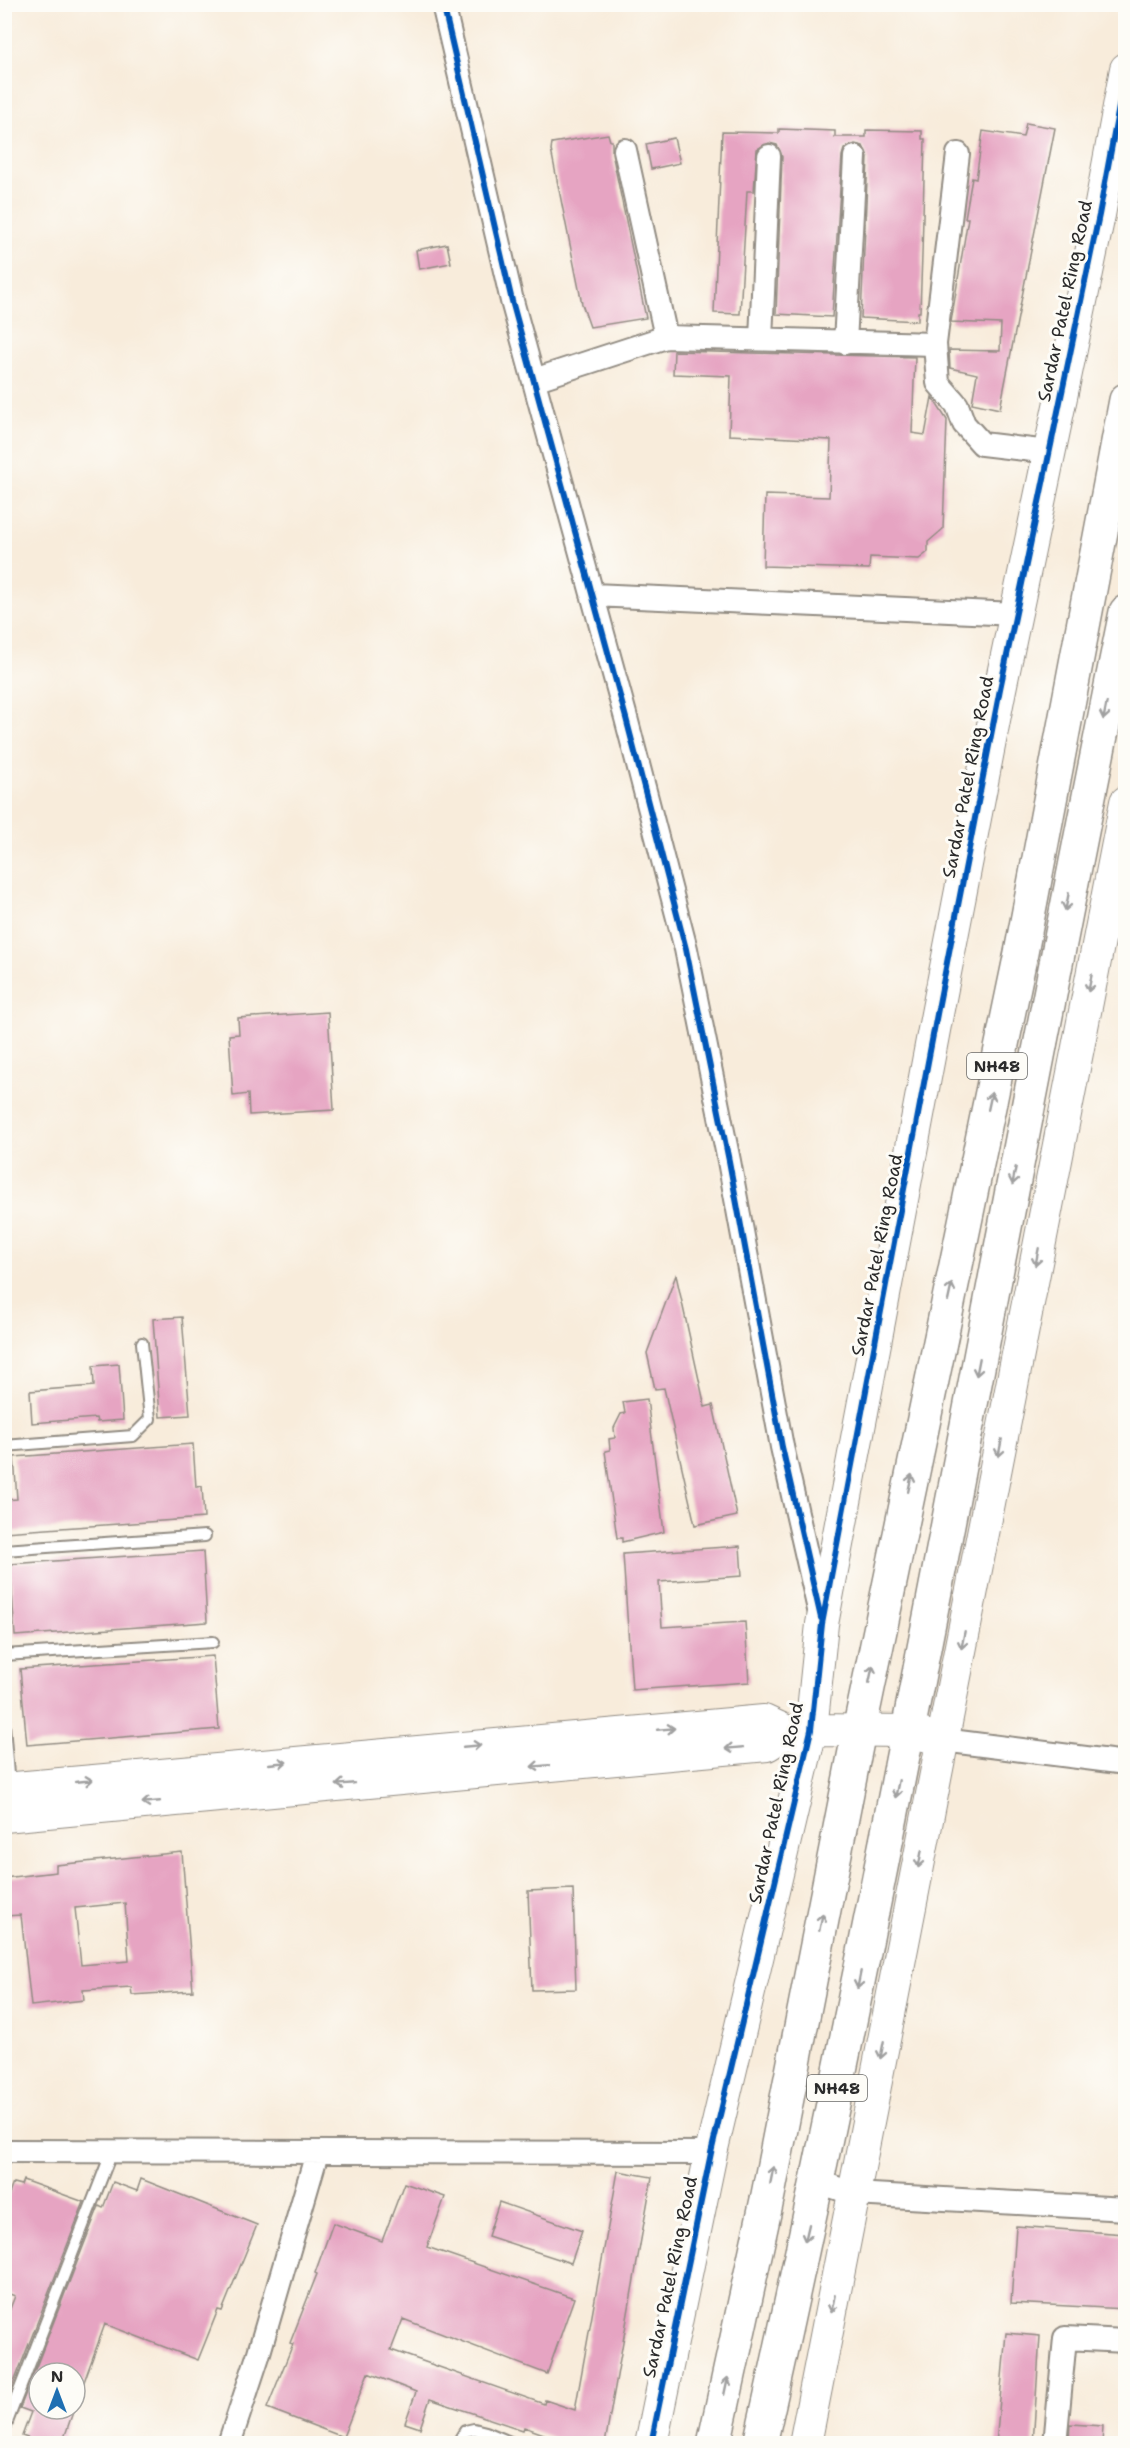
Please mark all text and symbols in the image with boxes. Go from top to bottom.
street label: Sardar Patel Ring Road [1032,198,1098,404]
street label: Sardar Patel Ring Road [937,674,999,880]
one-way arrow [1099,701,1111,720]
one-way arrow [1061,891,1072,911]
one-way arrow [1083,973,1095,992]
road number: NH48 [967,1053,1027,1079]
one-way arrow [985,1092,996,1112]
street label: Sardar Patel Ring Road [846,1152,908,1358]
one-way arrow [1008,1165,1019,1185]
one-way arrow [1031,1247,1042,1266]
one-way arrow [945,1283,956,1302]
one-way arrow [972,1357,983,1377]
one-way arrow [994,1438,1005,1458]
one-way arrow [905,1474,917,1493]
one-way arrow [957,1629,968,1649]
one-way arrow [866,1665,877,1684]
street label: Sardar Patel Ring Road [743,1700,809,1906]
one-way arrow [656,1723,676,1734]
one-way arrow [462,1740,481,1751]
one-way arrow [724,1743,744,1754]
one-way arrow [267,1757,287,1768]
one-way arrow [530,1761,550,1772]
one-way arrow [73,1775,93,1786]
one-way arrow [891,1778,902,1798]
one-way arrow [336,1779,356,1790]
one-way arrow [142,1797,162,1808]
one-way arrow [914,1849,925,1868]
one-way arrow [816,1913,827,1932]
one-way arrow [853,1970,864,1989]
one-way arrow [876,2040,887,2060]
road number: NH48 [807,2075,867,2101]
one-way arrow [767,2166,778,2185]
street label: Sardar Patel Ring Road [637,2174,703,2380]
one-way arrow [801,2223,813,2242]
one-way arrow [827,2293,838,2313]
north arrow [27,2361,87,2421]
text: N [51,2366,63,2387]
one-way arrow [721,2377,733,2396]

